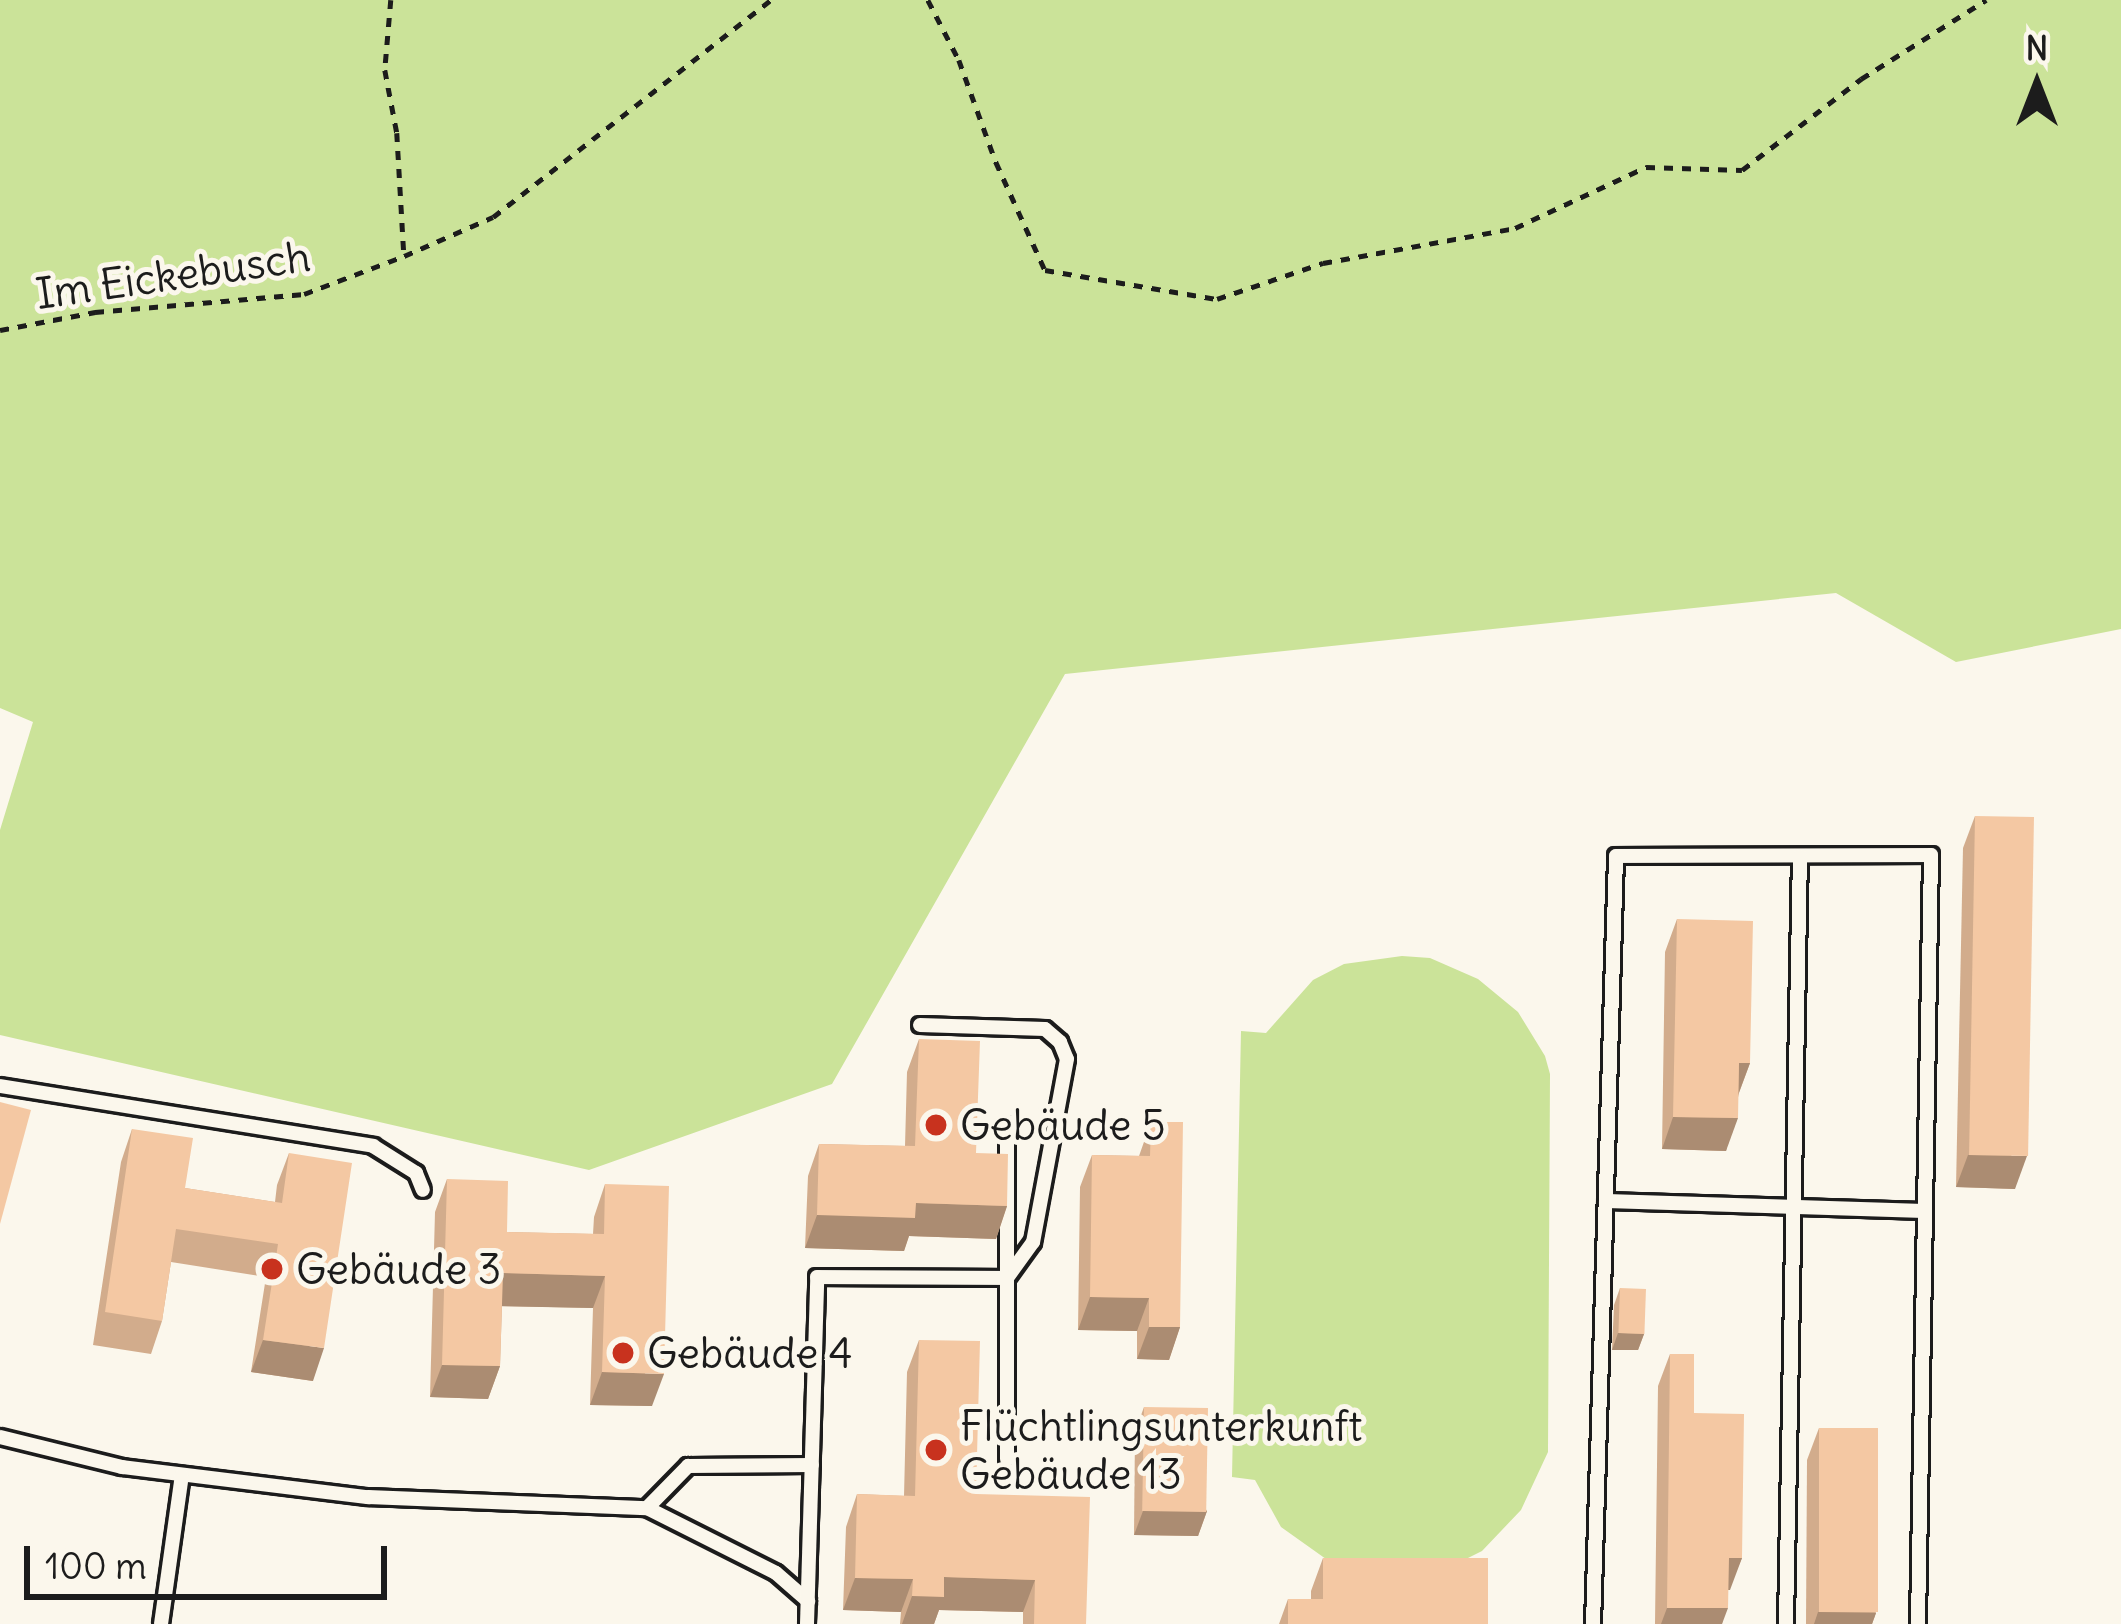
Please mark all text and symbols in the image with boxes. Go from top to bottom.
north arrow [1977,24,2097,144]
text: N [2026,27,2048,69]
street label: Im Eickebusch [33,231,313,319]
place label: Gebäude 5 [960,1100,1166,1150]
marker: Gebäude 5 [923,1112,949,1138]
place label: Gebäude 3 [296,1244,501,1294]
marker: Gebäude 3 [259,1256,285,1282]
place label: Gebäude 4 [647,1328,853,1378]
marker: Gebäude 4 [610,1340,636,1366]
place label: Flüchtlingsunterkunft Gebäude 13 [960,1401,1362,1500]
marker: Flüchtlingsunterkunft Gebäude 13 [923,1437,949,1463]
scale bar [30,1522,393,1596]
text: 100 m [45,1544,147,1589]

